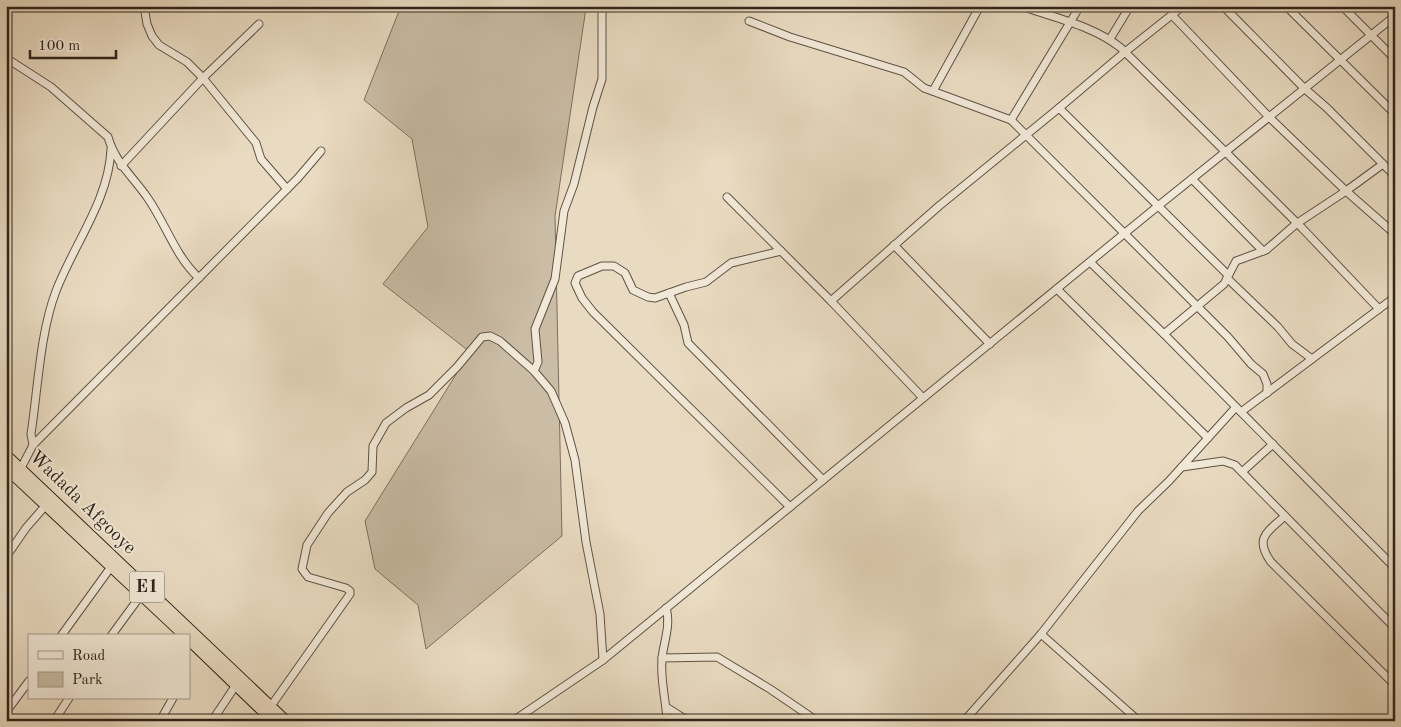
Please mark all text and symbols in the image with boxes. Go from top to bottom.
scale bar [30,28,116,60]
text: 100 m [38,39,80,54]
street label: Wadada Afgooye [25,448,139,558]
road number: E1 [130,572,164,602]
legend [28,634,190,700]
text: Road [72,649,106,664]
text: Park [72,673,103,688]

